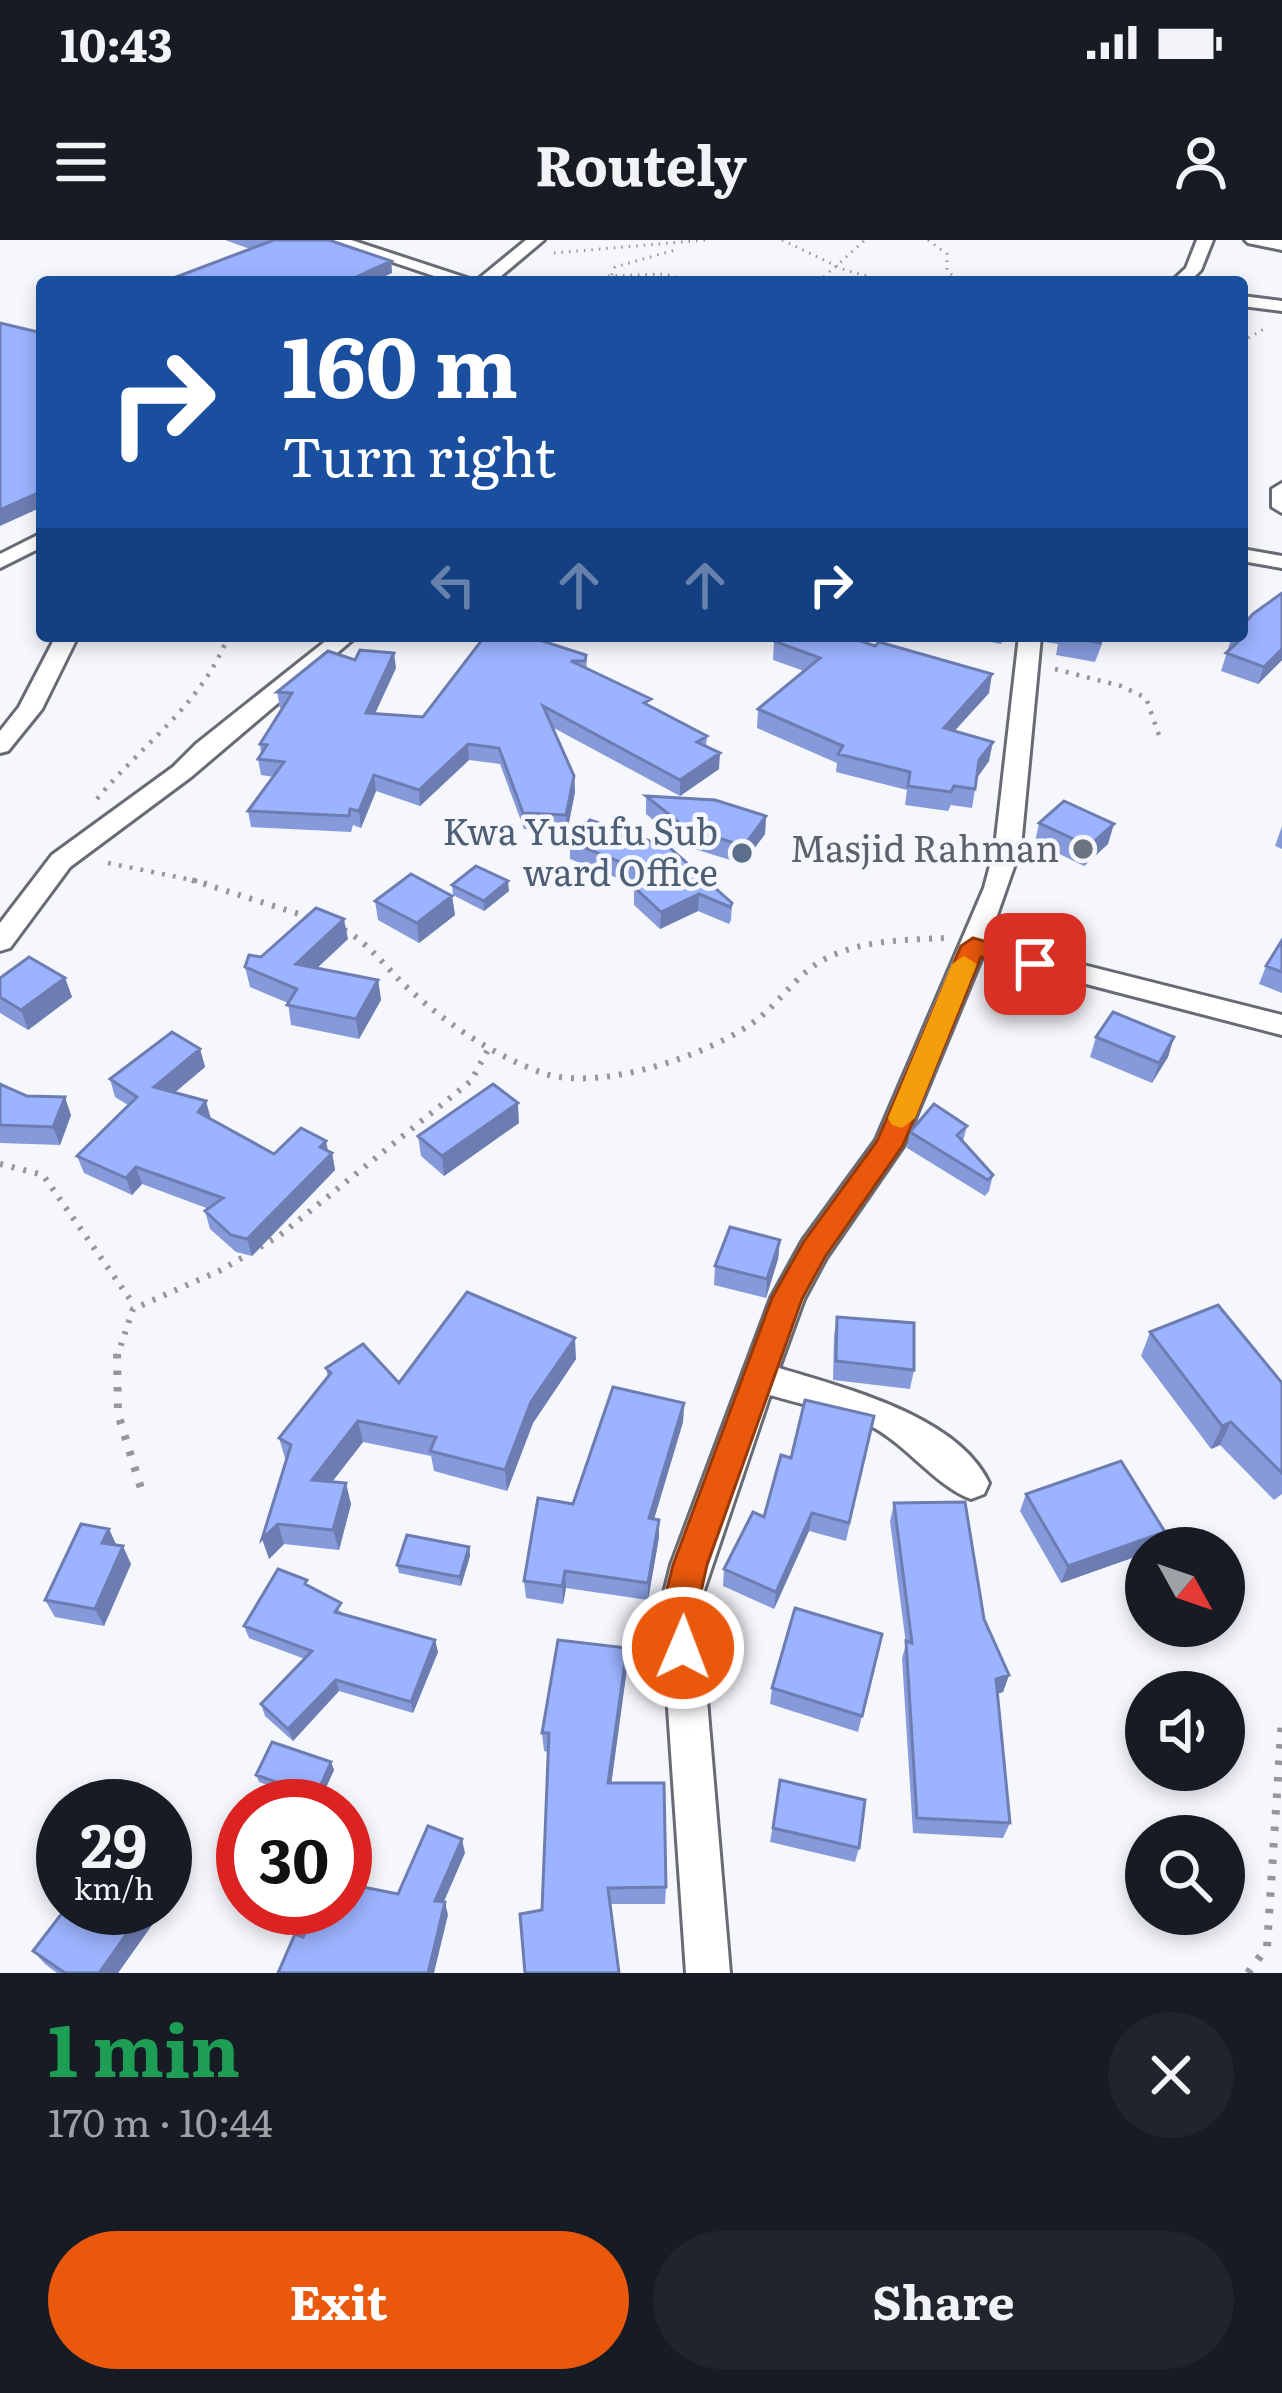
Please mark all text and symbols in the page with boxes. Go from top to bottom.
text: 10:43 [60,9,173,76]
text: Routely [535,122,747,203]
icon: menu [48,129,114,195]
icon: person [1168,129,1234,195]
text: 160 m [282,299,518,424]
icon: right [84,324,240,480]
text: Turn right [282,413,556,494]
icon: left [420,552,486,618]
icon: ahead [546,552,612,618]
icon: ahead [672,552,738,618]
icon: right [798,552,864,618]
place label: Kwa Yusufu Sub ward Office [442,803,718,897]
place label: Masjid Rahman [790,820,1059,873]
marker: Masjid Rahman [1070,836,1096,862]
marker: Kwa Yusufu Sub ward Office [729,840,755,866]
pin [984,913,1086,1015]
icon: arrive [1002,931,1068,997]
north arrow [1125,1527,1245,1647]
map controls [1125,1527,1245,1935]
position arrow [620,1585,746,1711]
button: sound [1125,1671,1245,1791]
speed limit sign: 30 [216,1779,372,1935]
text: 29 [81,1797,147,1886]
button: search [1125,1815,1245,1935]
text: km/h [74,1865,154,1909]
text: 1 min [48,1992,240,2099]
button: close [1108,2012,1234,2138]
text: 170 m · 10:44 [48,2091,273,2149]
button: Exit [48,2231,629,2369]
button: Share [653,2231,1234,2369]

